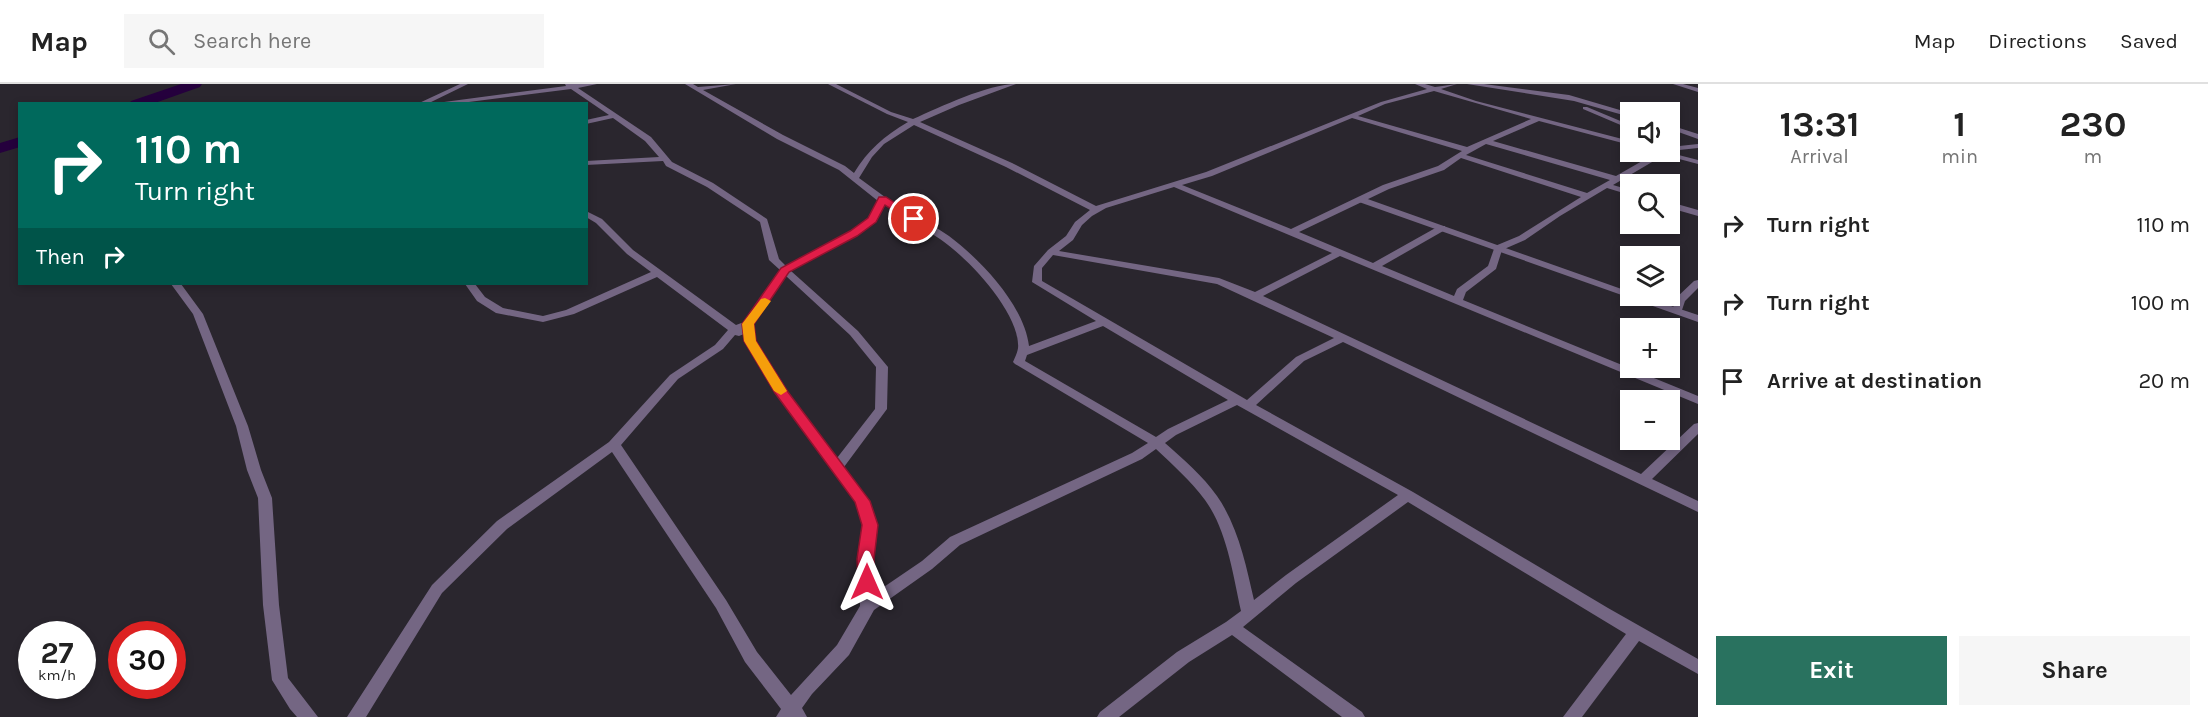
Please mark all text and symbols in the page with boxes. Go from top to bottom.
search box [124,14,544,68]
text: Map [30,25,88,58]
icon: search [145,25,178,58]
text: Search here [193,28,311,54]
text: Map [1914,29,1955,53]
text: Directions [1988,29,2087,53]
text: Saved [2120,29,2178,53]
map controls [1620,102,1680,450]
button: sound [1620,102,1680,162]
text: 13:31 [1780,103,1860,145]
text: 1 [1953,103,1966,145]
text: 230 [2060,103,2126,145]
text: 110 m [135,124,242,174]
icon: right [36,126,114,204]
text: Arrival [1790,145,1849,168]
text: min [1941,145,1978,168]
text: m [2084,145,2102,168]
button: search [1620,174,1680,234]
text: Turn right [135,175,255,207]
pin [888,193,939,244]
icon: arrive [897,202,930,235]
icon: right [1716,209,1749,242]
text: Turn right [1767,212,1870,238]
text: 110 m [2137,212,2190,238]
icon: right [97,240,130,273]
text: Then [36,244,85,270]
button: layers [1620,246,1680,306]
icon: right [1716,287,1749,320]
text: Turn right [1767,290,1870,316]
text: 100 m [2131,290,2190,316]
button: + [1620,318,1680,378]
icon: arrive [1716,365,1749,398]
text: Arrive at destination [1767,368,1982,394]
text: 20 m [2138,368,2190,394]
button: − [1620,390,1680,450]
position arrow [835,550,899,614]
speed limit sign: 30 [108,621,186,699]
text: 27 [40,635,74,671]
button: Exit [1716,636,1947,705]
button: Share [1959,636,2190,705]
text: km/h [38,666,76,684]

